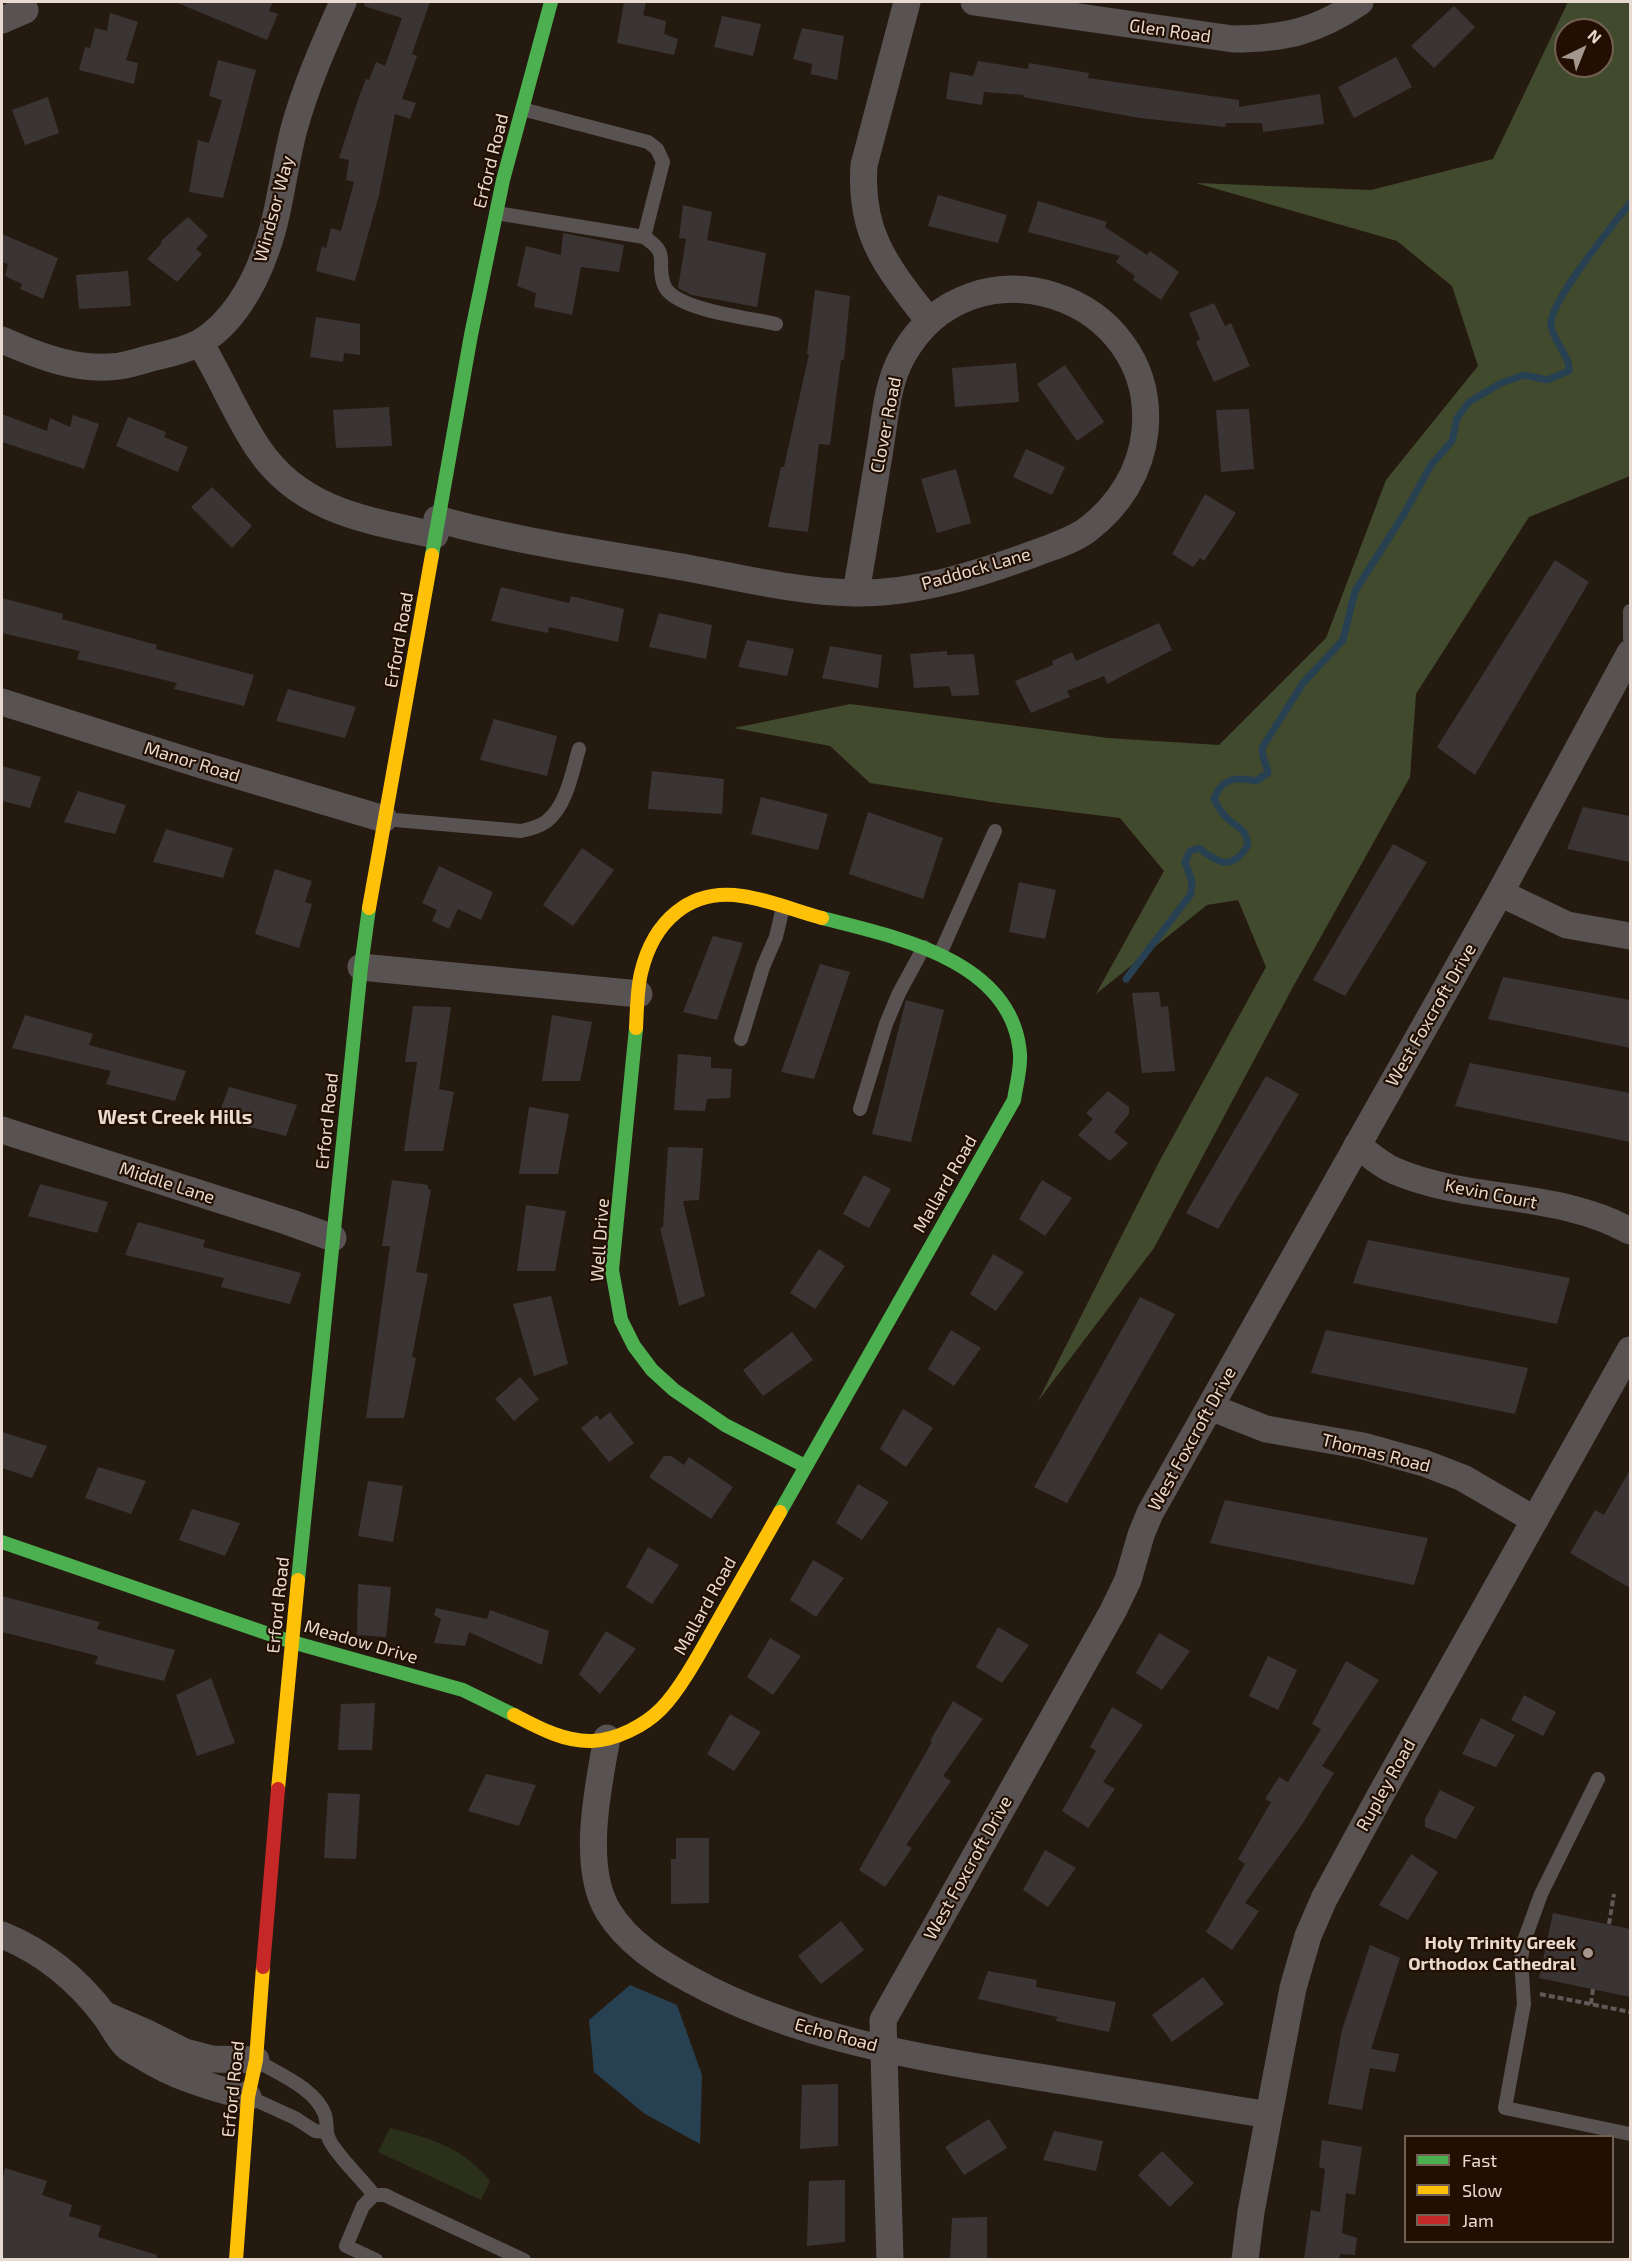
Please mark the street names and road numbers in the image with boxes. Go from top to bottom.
street label: Glen Road [1128,15,1212,47]
street label: Erford Road [469,111,513,211]
street label: Windsor Way [249,153,299,265]
street label: Clover Road [866,375,906,475]
street label: Paddock Lane [919,543,1033,595]
street label: Erford Road [380,590,418,690]
street label: Manor Road [141,737,243,787]
street label: West Foxcroft Drive [1381,940,1481,1090]
street label: Erford Road [311,1072,343,1170]
street label: Mallard Road [908,1131,982,1237]
street label: Middle Lane [117,1157,217,1209]
street label: Kevin Court [1443,1174,1539,1214]
street label: Well Drive [586,1197,614,1283]
street label: West Foxcroft Drive [1143,1363,1241,1515]
street label: Thomas Road [1319,1429,1433,1477]
street label: Mallard Road [669,1553,741,1659]
street label: Erford Road [262,1556,294,1654]
street label: Meadow Drive [302,1615,420,1669]
street label: Rupley Road [1352,1735,1420,1835]
street label: West Foxcroft Drive [919,1792,1017,1944]
street label: Echo Road [792,2014,880,2056]
street label: Erford Road [217,2040,249,2138]

